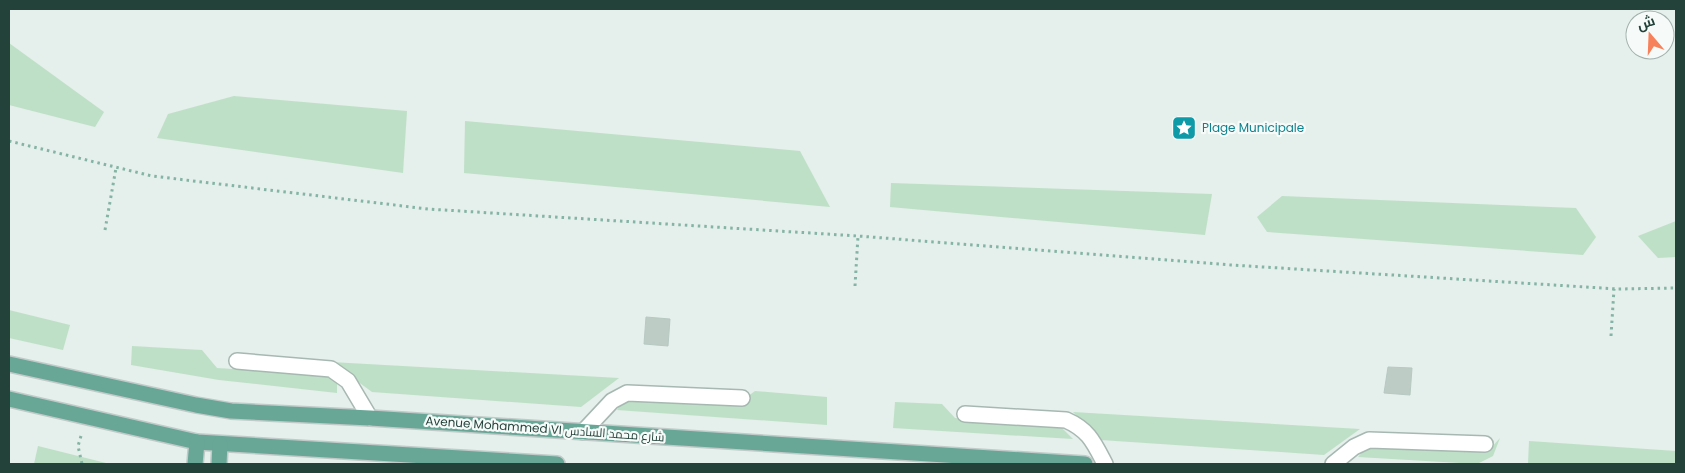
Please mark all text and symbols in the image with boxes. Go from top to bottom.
north arrow [1625,10,1675,60]
text: ش [1634,10,1658,35]
place icon: Plage Municipale [1171,115,1197,141]
place label: Plage Municipale [1202,119,1304,136]
street label: Avenue Mohammed VI شارع محمد السادس [425,412,665,445]

